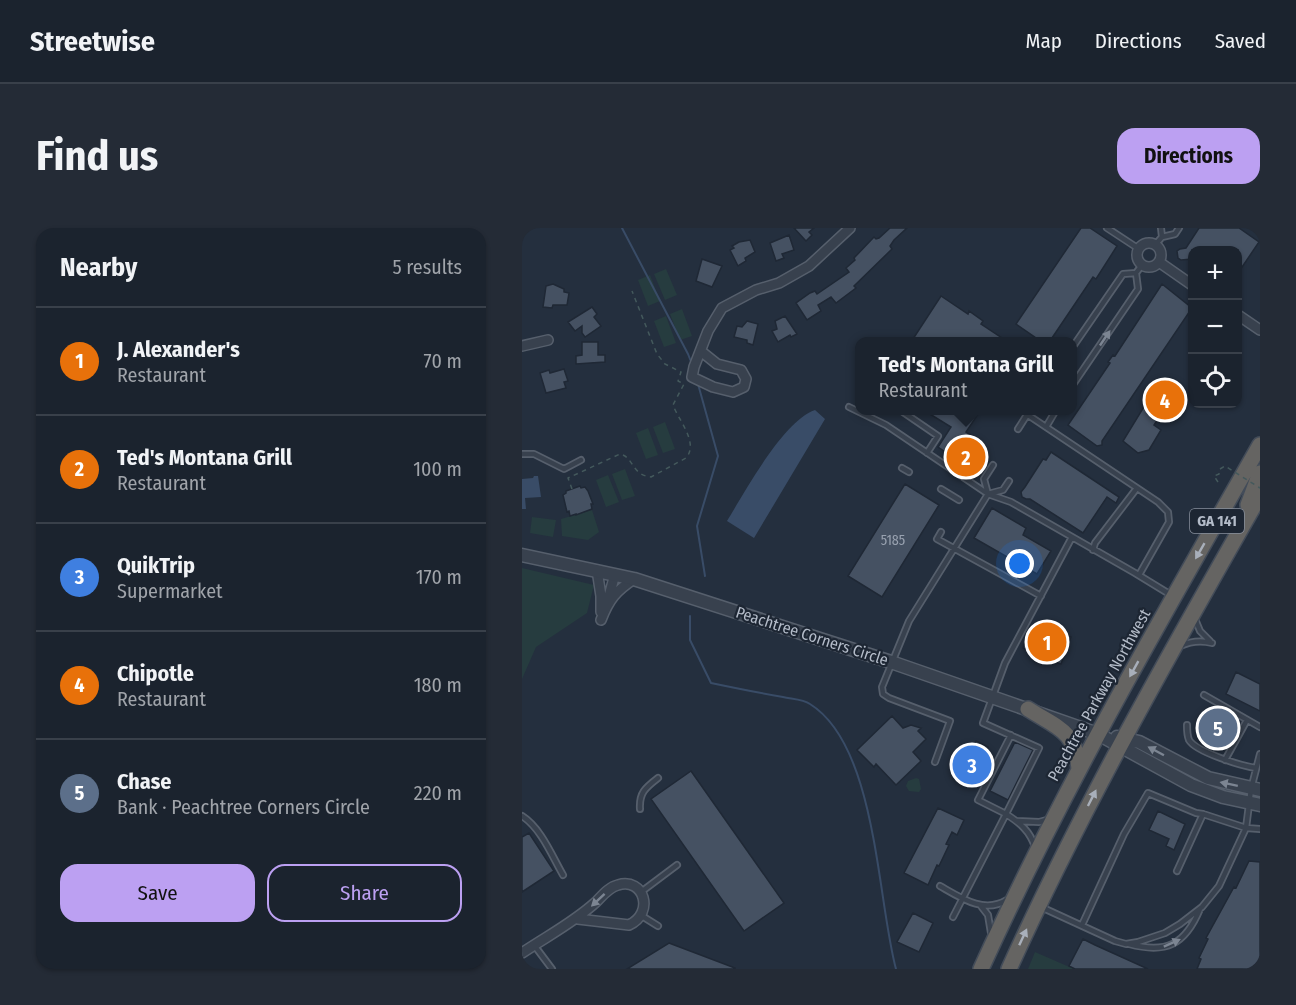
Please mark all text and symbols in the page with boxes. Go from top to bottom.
text: Streetwise [30,25,155,58]
text: Map [1025,28,1062,54]
text: Directions [1095,28,1182,54]
text: Saved [1215,28,1266,54]
button: Directions [1117,128,1260,184]
text: Find us [36,131,158,181]
map controls [1188,246,1242,408]
button: + [1188,246,1242,300]
text: Nearby [60,252,137,283]
text: 5 results [392,255,462,279]
button: − [1188,300,1242,354]
one-way arrow [1099,330,1110,346]
text: J. Alexander's [117,336,240,363]
popup [855,337,1077,415]
text: 1 [75,349,84,373]
text: 70 m [424,349,462,373]
text: Ted's Montana Grill [879,351,1054,378]
button: locate [1188,354,1242,408]
text: Restaurant [117,363,206,387]
text: Restaurant [879,378,967,402]
pin: 4 [1146,378,1184,423]
pin: 2 [946,434,986,480]
text: Ted's Montana Grill [117,444,292,471]
text: 2 [75,457,84,481]
text: 100 m [413,457,462,481]
text: Restaurant [117,471,206,495]
road number: GA 141 [1190,509,1244,533]
house number: 5185 [881,532,905,549]
one-way arrow [1195,542,1205,559]
your location [1005,549,1034,578]
text: QuikTrip [117,552,195,579]
text: 3 [75,565,84,589]
text: 170 m [416,565,462,589]
text: Supermarket [117,579,223,603]
street label: Peachtree Corners Circle [733,602,891,670]
street label: Peachtree Parkway Northwest [1044,605,1155,784]
pin: 1 [1028,620,1066,664]
text: Chipotle [117,660,194,687]
one-way arrow [1129,661,1139,678]
text: 4 [74,673,85,697]
text: 180 m [414,673,462,697]
text: Restaurant [117,687,206,711]
pin: 5 [1198,706,1238,750]
pin: 3 [952,742,992,788]
one-way arrow [1147,746,1164,756]
text: Chase [117,768,171,795]
one-way arrow [1220,779,1239,788]
text: 5 [75,781,84,805]
text: 220 m [414,781,462,805]
one-way arrow [1087,789,1096,806]
text: Bank · Peachtree Corners Circle [117,795,370,819]
button: Save [60,864,255,922]
button: Share [267,864,462,922]
one-way arrow [591,893,606,907]
one-way arrow [1019,929,1028,946]
one-way arrow [1163,938,1180,947]

